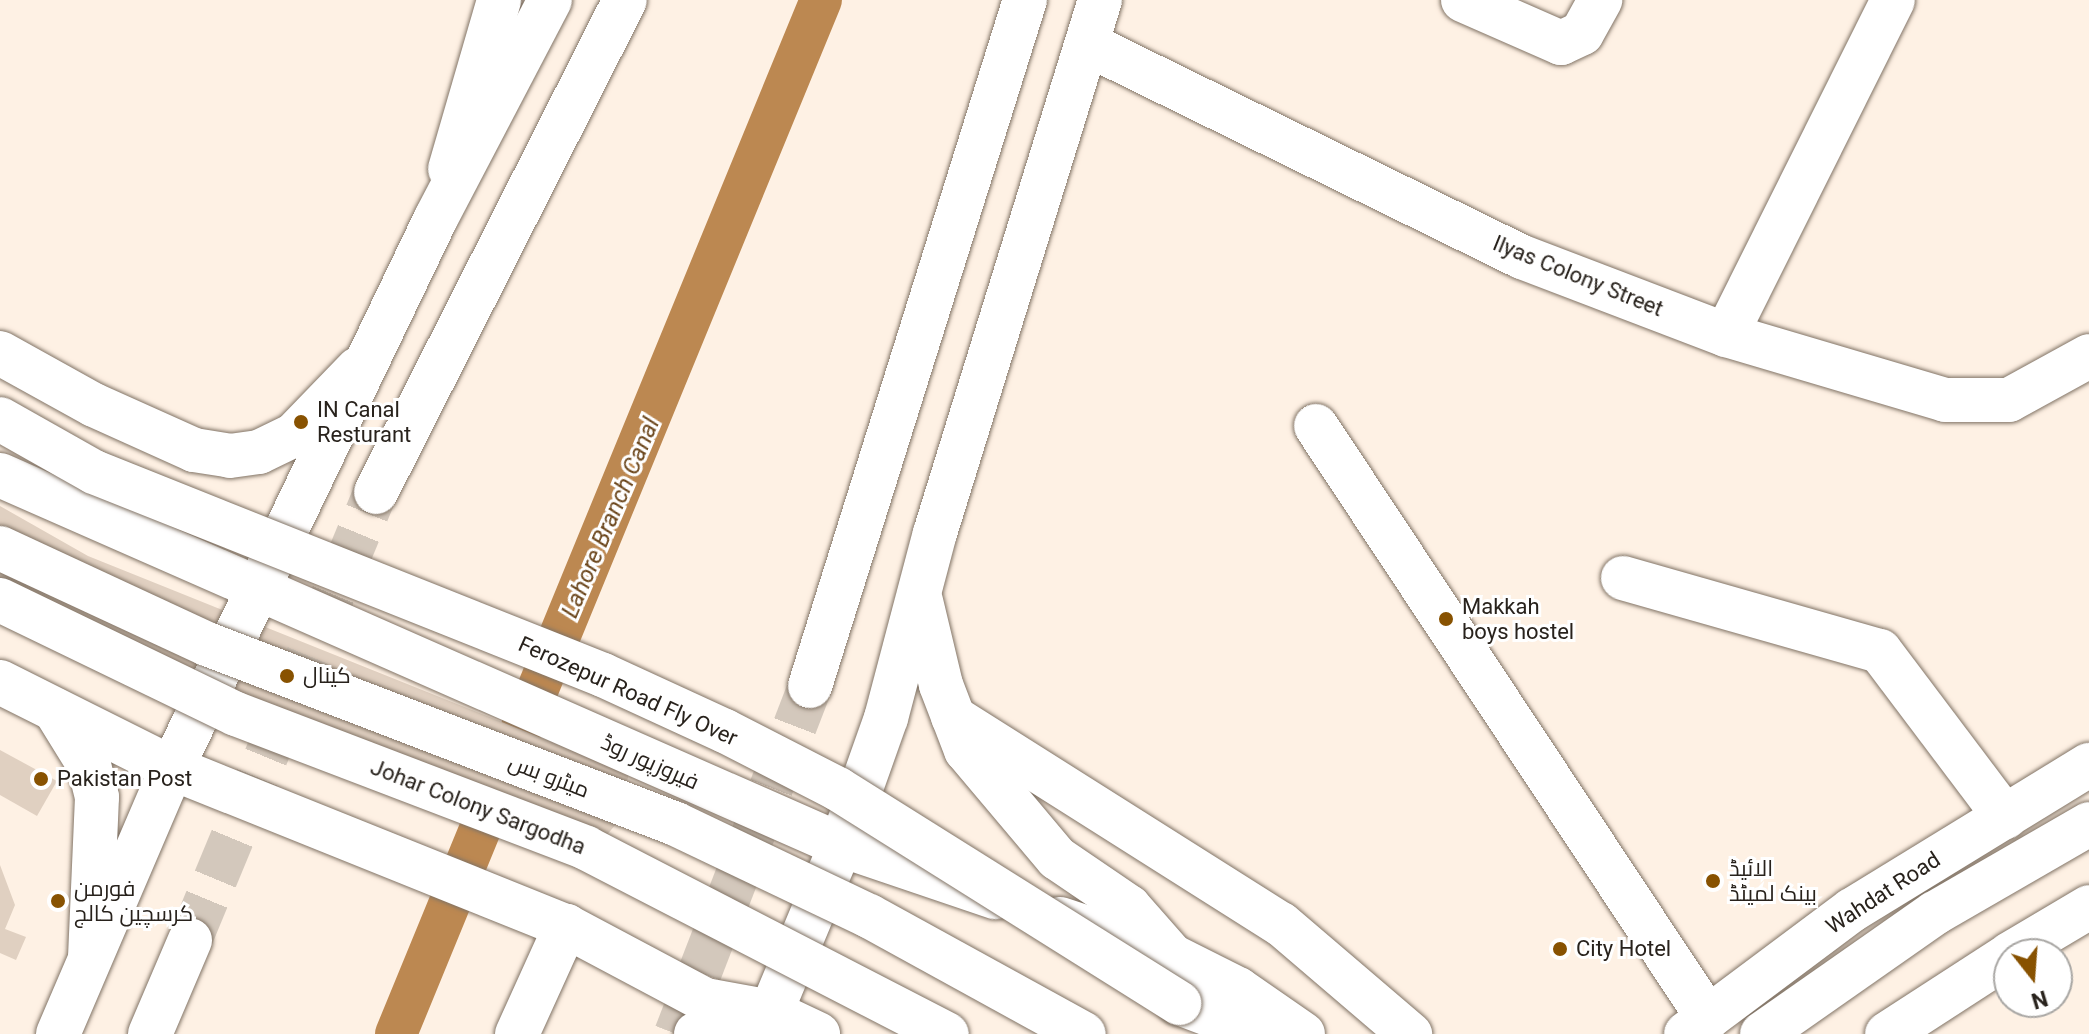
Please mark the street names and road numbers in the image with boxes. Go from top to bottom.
street label: Ilyas Colony Street [1489,230,1667,322]
street label: Ferozepur Road Fly Over [514,631,742,751]
street label: فیروزپور روڈ [597,729,703,795]
street label: میٹرو بس [505,749,593,803]
street label: Johar Colony Sargodha [367,754,589,860]
street label: Wahdat Road [1821,846,1945,940]

